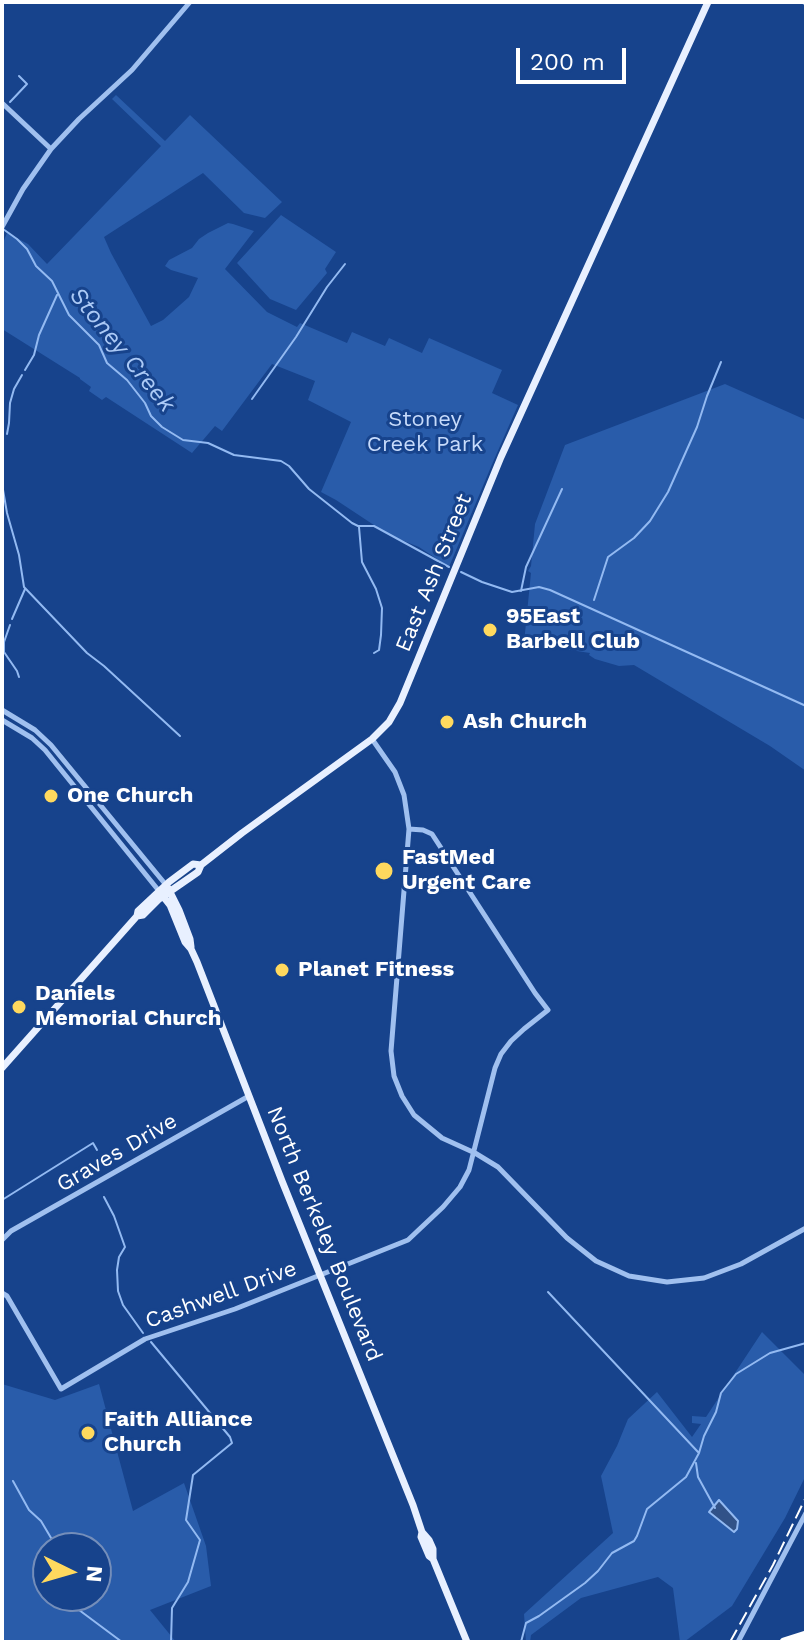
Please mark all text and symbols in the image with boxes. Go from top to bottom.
scale bar [520,32,630,82]
text: 200 m [530,48,605,76]
water label: Stoney Creek [63,282,181,418]
park label: Stoney Creek Park [367,407,483,458]
street label: East Ash Street [390,490,478,656]
place label: 95East Barbell Club [506,604,640,656]
marker: 95East Barbell Club [481,621,499,639]
place label: Ash Church [463,709,587,735]
marker: Ash Church [438,713,456,731]
place label: One Church [67,783,194,809]
marker: One Church [42,787,60,805]
place label: FastMed Urgent Care [402,845,531,896]
marker: FastMed Urgent Care [373,860,395,882]
place label: Planet Fitness [298,957,454,983]
marker: Planet Fitness [273,961,291,979]
place label: Daniels Memorial Church [35,981,221,1032]
marker: Daniels Memorial Church [10,998,28,1016]
street label: North Berkeley Boulevard [261,1103,387,1365]
street label: Graves Drive [52,1108,182,1198]
street label: Cashwell Drive [142,1255,300,1335]
place label: Faith Alliance Church [104,1407,253,1458]
marker: Faith Alliance Church [79,1424,97,1442]
north arrow [32,1532,112,1612]
text: N [81,1565,108,1583]

